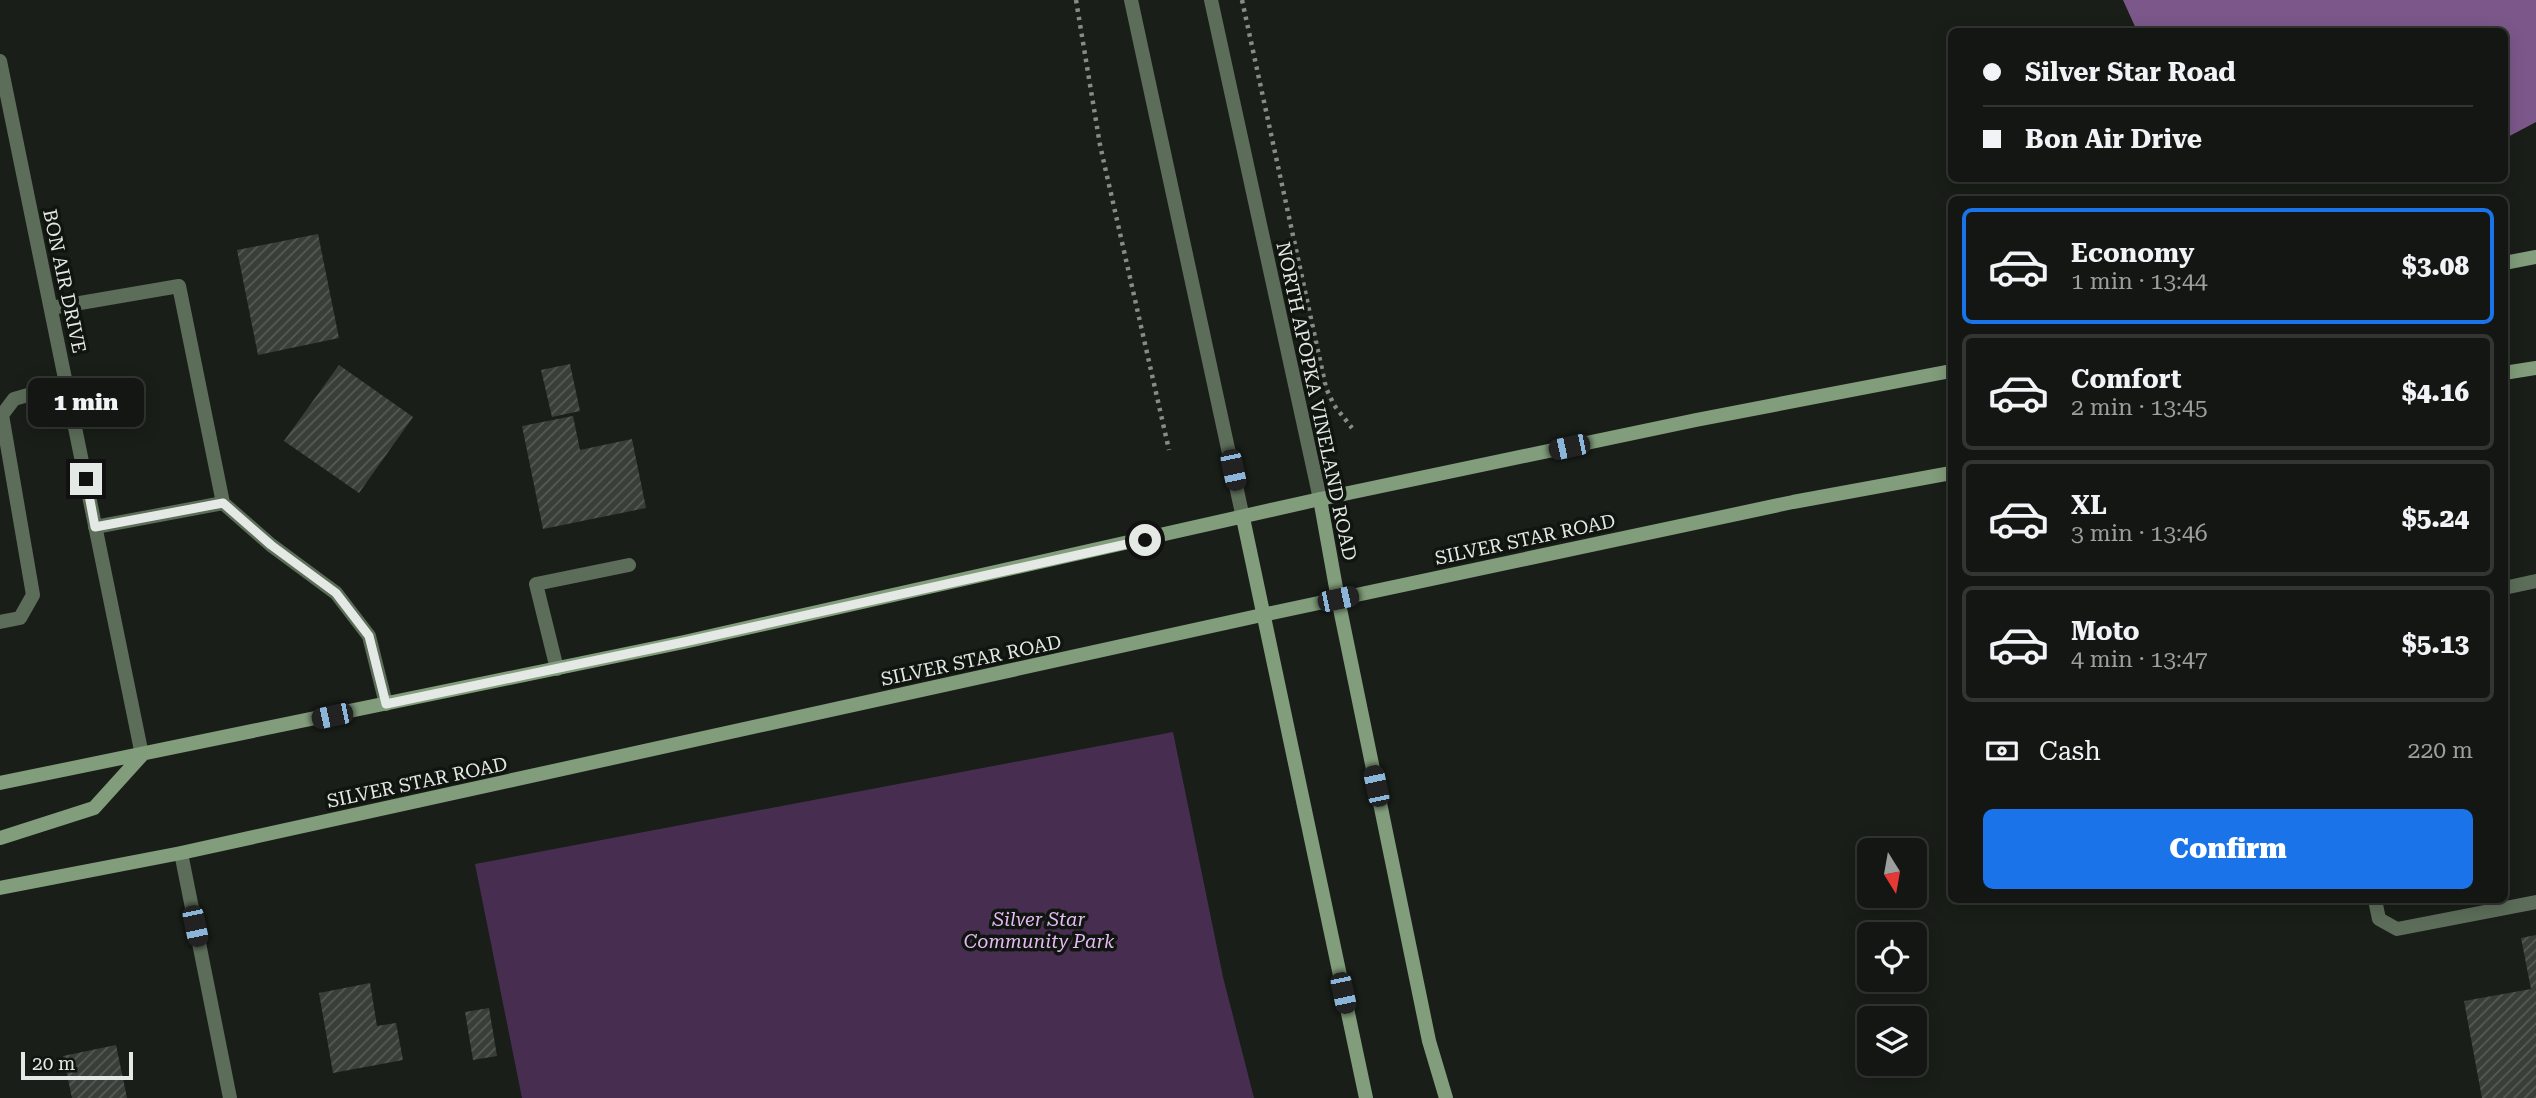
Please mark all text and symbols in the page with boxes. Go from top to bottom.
text: Silver Star Road [2025,57,2236,87]
text: Bon Air Drive [2025,124,2202,154]
street label: BON AIR DRIVE [38,207,91,355]
icon: car [1987,235,2050,298]
text: Economy [2071,238,2194,268]
street label: NORTH APOPKA VINELAND ROAD [1271,240,1362,563]
text: $3.08 [2402,251,2469,281]
text: 1 min · 13:44 [2071,268,2208,295]
icon: car [1987,361,2050,424]
text: Comfort [2071,364,2181,394]
text: $4.16 [2402,377,2469,407]
callout: 1 min [28,378,144,426]
text: 1 min [54,389,118,416]
text: 2 min · 13:45 [2071,394,2208,421]
car [1547,432,1592,462]
car [1219,447,1248,493]
route end [70,463,102,495]
icon: car [1987,487,2050,550]
text: XL [2071,490,2107,520]
text: $5.24 [2402,503,2469,533]
street label: SILVER STAR ROAD [1433,509,1617,570]
text: 3 min · 13:46 [2071,520,2208,547]
route start [1129,524,1161,556]
car [1316,584,1361,614]
icon: car [1987,613,2050,676]
text: Moto [2071,616,2140,646]
text: $5.13 [2402,629,2469,659]
street label: SILVER STAR ROAD [879,630,1063,691]
text: 4 min · 13:47 [2071,646,2208,673]
car [310,701,355,731]
icon: cash [1983,732,2021,770]
text: Cash [2039,736,2101,766]
text: 220 m [2408,737,2473,764]
street label: SILVER STAR ROAD [325,752,509,813]
car [1362,763,1391,809]
button: Confirm [1983,809,2473,889]
north arrow [1857,838,1927,908]
map controls [1857,838,1927,1076]
car [181,903,210,949]
park label: Silver Star Community Park [964,908,1115,953]
button: locate [1857,922,1927,992]
car [1329,970,1358,1016]
button: layers [1857,1006,1927,1076]
scale bar [21,1049,133,1081]
text: 20 m [32,1052,75,1075]

